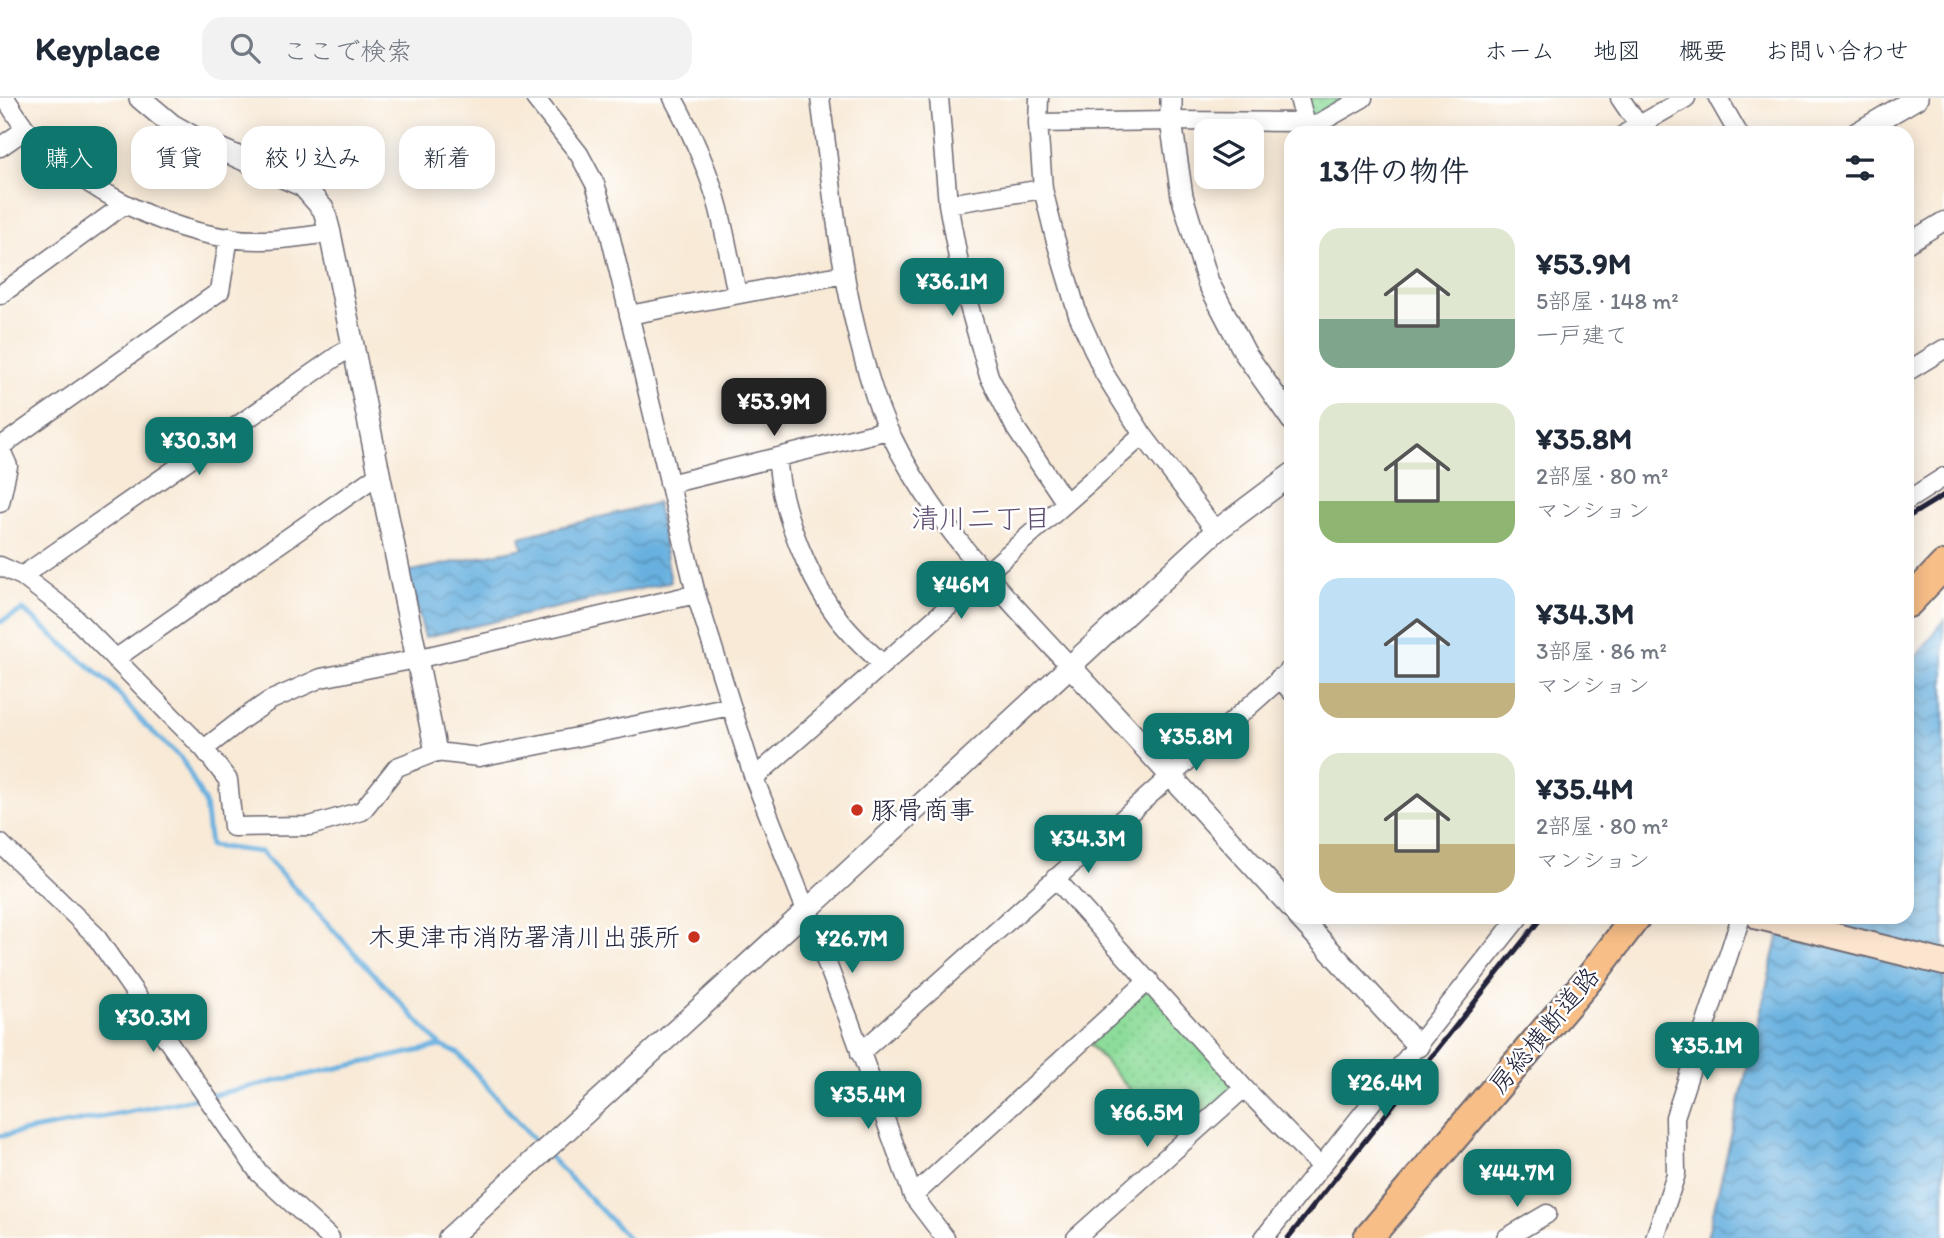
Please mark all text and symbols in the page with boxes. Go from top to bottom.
search box [202,17,692,80]
text: Keyplace [35,29,160,68]
icon: search [226,29,264,67]
text: ここで検索 [282,35,412,67]
text: ホーム [1484,36,1555,65]
text: 地図 [1593,36,1641,65]
text: 概要 [1679,36,1727,65]
text: お問い合わせ [1765,36,1909,65]
map controls [1194,119,1264,189]
button: layers [1194,119,1264,189]
chip: 購入 [21,126,117,189]
chip: 賃貸 [131,126,227,189]
chip: 絞り込み [241,126,385,189]
chip: 新着 [399,126,495,189]
icon: filters [1841,149,1879,187]
text: 13件の物件 [1319,152,1469,189]
text: ¥53.9M [1536,245,1632,282]
icon: home [1375,256,1459,340]
pin: ¥36.1M [895,258,1009,318]
text: ¥36.1M [916,267,988,295]
text: 5部屋 · 148 m² [1536,287,1679,315]
text: 一戸建て [1536,321,1628,349]
pin: ¥53.9M [717,378,831,438]
text: ¥53.9M [737,387,811,415]
pin: ¥30.3M [142,418,256,477]
text: ¥35.8M [1536,420,1632,457]
text: ¥30.3M [161,426,237,454]
icon: home [1375,431,1459,515]
text: 2部屋 · 80 m² [1536,462,1668,490]
text: マンション [1536,496,1650,524]
district label: 清川二丁目 [911,501,1051,535]
pin: ¥46M [920,561,1002,621]
text: ¥46M [933,570,989,598]
text: ¥34.3M [1536,595,1635,632]
icon: home [1375,606,1459,690]
text: 3部屋 · 86 m² [1536,637,1667,665]
text: マンション [1536,671,1650,699]
pin: ¥35.8M [1139,714,1253,773]
text: ¥35.8M [1159,722,1233,750]
text: ¥35.4M [1536,770,1634,807]
icon: home [1375,781,1459,865]
place label: 豚骨商事 [871,794,975,826]
marker: 豚骨商事 [849,802,865,818]
text: 2部屋 · 80 m² [1536,812,1668,840]
pin: ¥34.3M [1031,816,1145,875]
text: ¥34.3M [1050,824,1126,852]
text: マンション [1536,846,1650,874]
pin: ¥26.7M [795,916,909,975]
place label: 木更津市消防署清川出張所 [368,921,680,953]
text: ¥26.7M [816,924,888,952]
marker: 木更津市消防署清川出張所 [686,929,702,945]
street label: 房総横断道路 [1482,960,1606,1100]
pin: ¥30.3M [96,995,210,1054]
text: ¥30.3M [115,1003,191,1031]
pin: ¥35.1M [1650,1023,1764,1082]
text: ¥35.1M [1671,1031,1743,1059]
pin: ¥26.4M [1328,1060,1442,1119]
text: ¥26.4M [1348,1068,1422,1096]
pin: ¥35.4M [811,1072,925,1131]
text: ¥35.4M [830,1080,906,1108]
pin: ¥66.5M [1090,1090,1204,1149]
text: ¥66.5M [1110,1098,1184,1126]
pin: ¥44.7M [1460,1150,1574,1209]
text: ¥44.7M [1479,1158,1555,1186]

